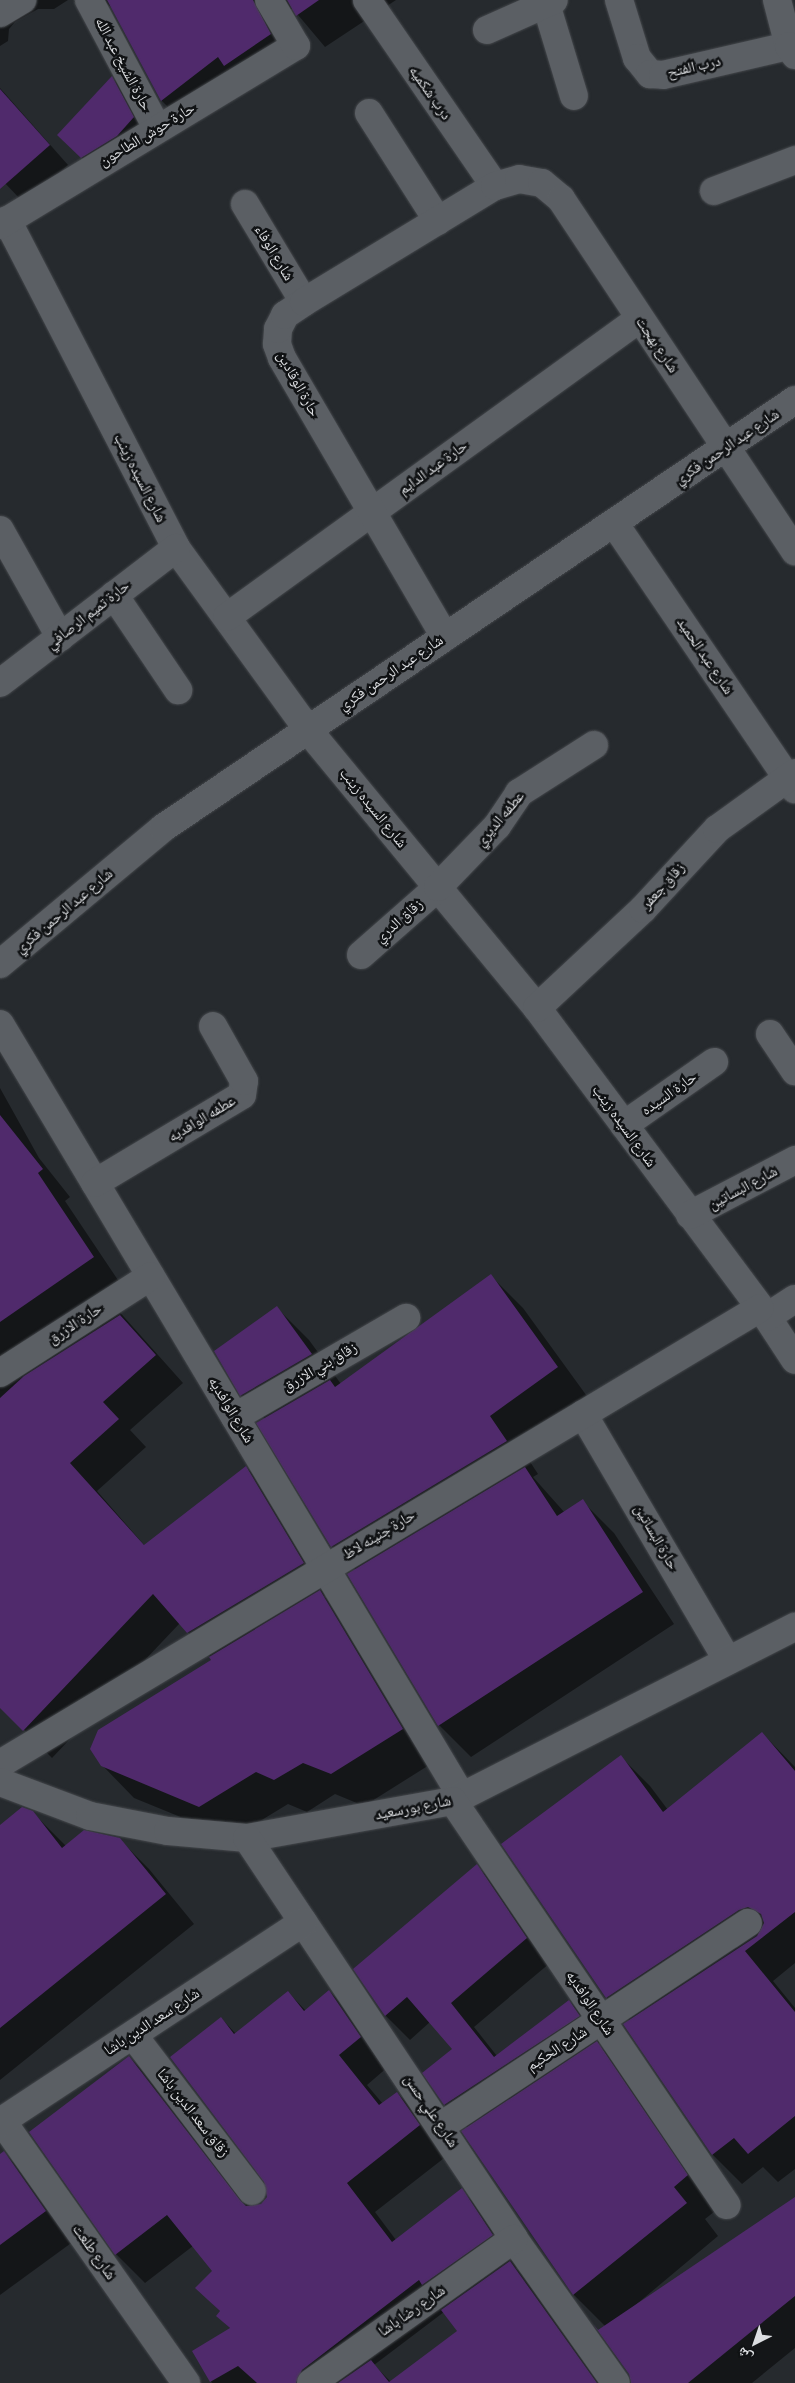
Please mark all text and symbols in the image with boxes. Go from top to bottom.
street label: حارة الشيخ عبد الله [91,14,155,114]
street label: درب الفتح [665,52,723,82]
street label: درب شكميه [405,63,455,123]
street label: حارة حوش الطاحون [96,99,198,171]
street label: شارع الوفاء [250,222,298,284]
street label: شارع بهجت [632,314,682,376]
street label: حارة الوقادين [273,348,323,420]
street label: شارع عبد الرحمن فكري [671,405,783,489]
street label: شارع السيده زينب [110,431,170,525]
street label: حارة عبد الدايم [395,437,471,499]
street label: حارة تميم الرصافي [43,577,133,653]
street label: شارع عبد الحميد [673,614,737,698]
street label: شارع عبد الرحمن فكري [335,631,447,715]
street label: شارع السيده زينب [335,764,411,852]
street label: عطفه الديري [472,788,528,850]
street label: زقاق جعفر [638,859,688,913]
street label: شارع عبد الرحمن فكري [11,865,117,957]
street label: زقاق الدري [371,895,427,947]
street label: حارة السيده [638,1068,700,1120]
street label: شارع السيده زينب [588,1081,660,1171]
street label: عطفه الوافديه [165,1092,239,1146]
street label: شارع البساتين [705,1162,781,1214]
street label: حارة الازرق [45,1300,105,1348]
street label: زقاق بني الازرق [280,1338,360,1396]
street label: شارع الوافديه [204,1374,258,1446]
street label: حارة البساتين [630,1501,682,1573]
street label: حارة جنينه لاظ [340,1506,418,1564]
street label: شارع بورسعيد [373,1792,453,1824]
street label: شارع الوافديه [562,1967,618,2039]
street label: شارع سعد الدين باشا [101,1984,203,2060]
street label: شارع الحكيم [523,2023,591,2075]
street label: زقاق سعد الدين باشا [153,2065,233,2161]
street label: شارع علي حسن [400,2071,462,2151]
street label: شارع طلعت [68,2221,120,2283]
street label: شارع رضا باشا [375,2281,449,2341]
north arrow [730,2318,780,2368]
text: ش [733,2342,757,2367]

